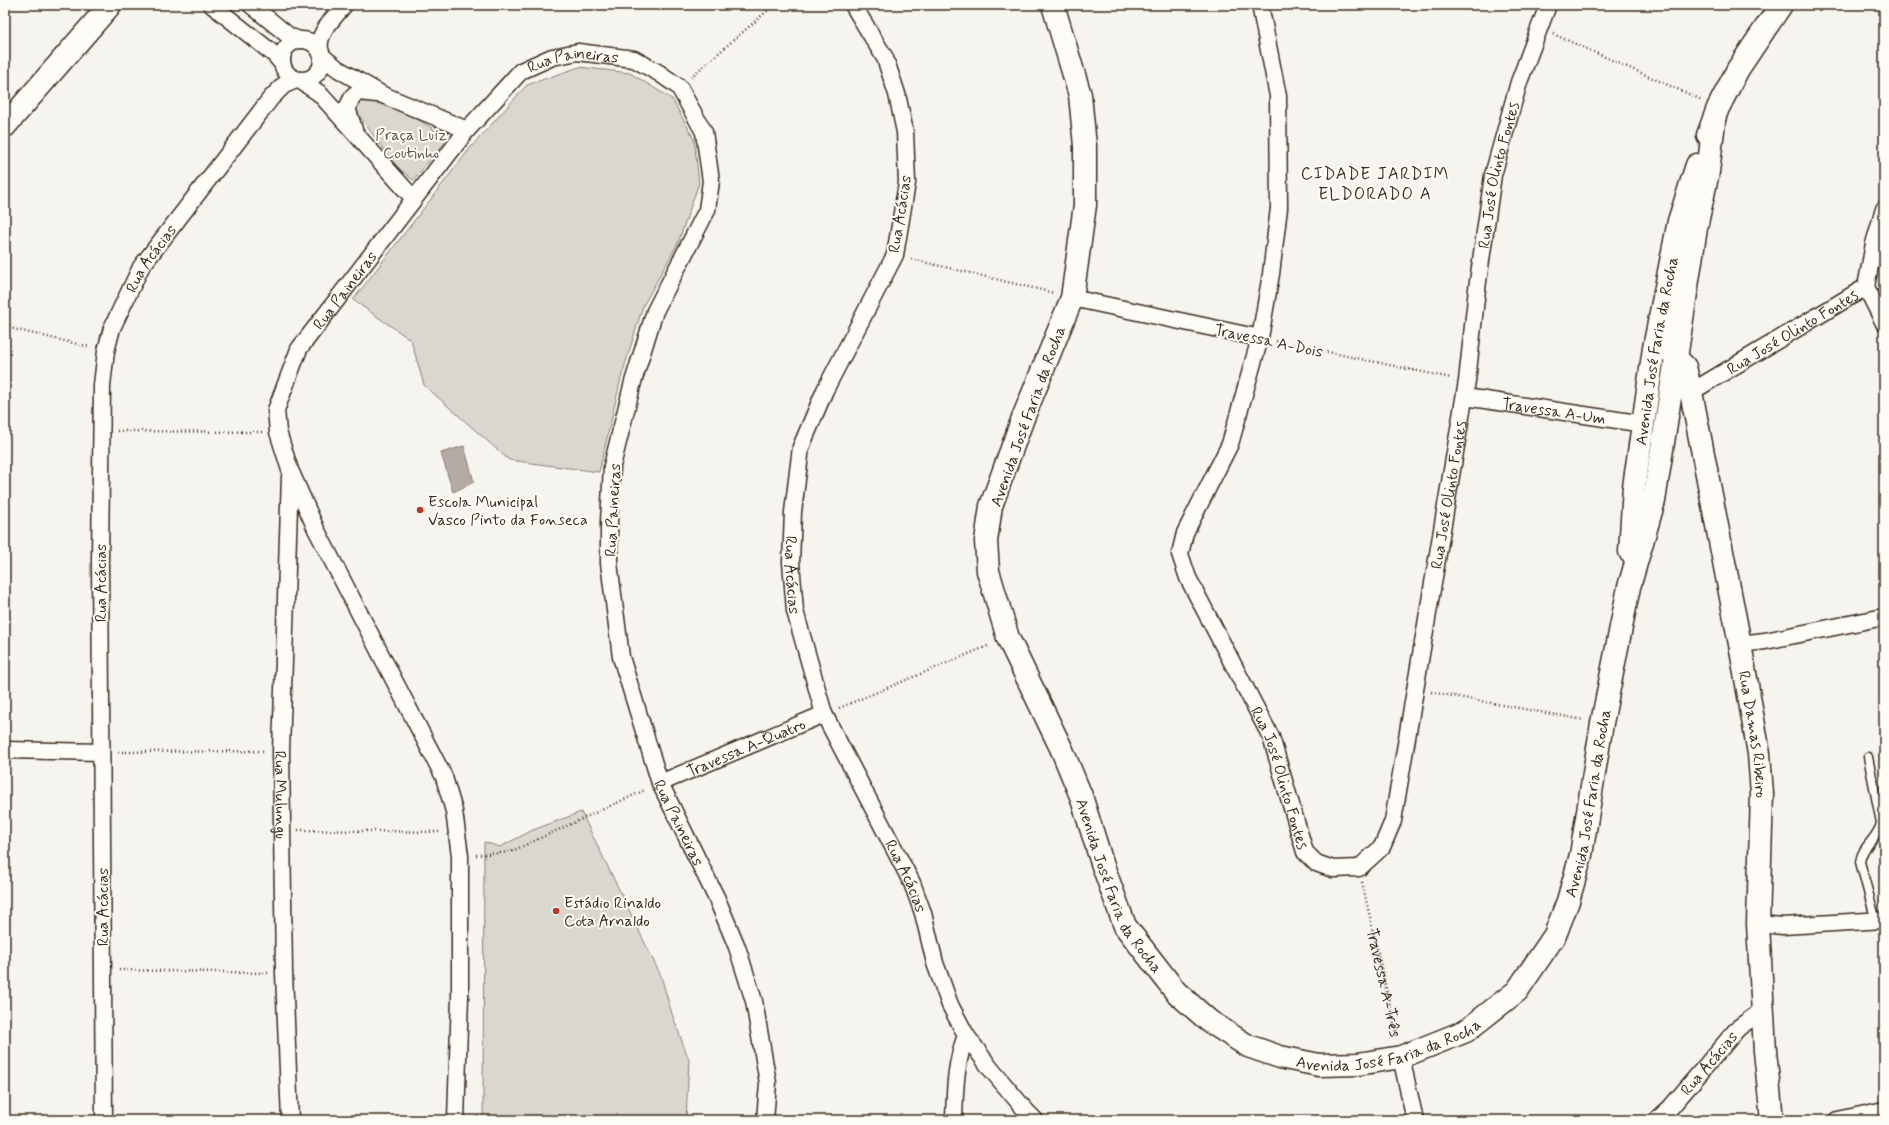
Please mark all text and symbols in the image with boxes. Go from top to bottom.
street label: Rua Paineiras [524,43,620,79]
street label: Rua José Olinto Fontes [1474,99,1525,250]
park label: Praça Luiz Coutinho [375,125,447,164]
district label: CIDADE JARDIM ELDORADO A [1301,163,1449,205]
street label: Rua Acácias [884,174,917,255]
street label: Rua Acácias [121,221,182,296]
street label: Rua Paineiras [309,247,382,334]
street label: Avenida José Faria da Rocha [1631,255,1684,447]
street label: Rua José Olinto Fontes [1723,285,1863,380]
street label: Travessa A-Dois [1213,320,1325,363]
street label: Avenida José Faria da Rocha [986,323,1071,510]
street label: Travessa A-Um [1500,394,1607,430]
street label: Rua José Olinto Fontes [1427,419,1472,571]
street label: Rua Paineiras [601,463,626,557]
place label: Escola Municipal Vasco Pinto da Fonseca [428,492,588,531]
marker: Escola Municipal Vasco Pinto da Fonseca [415,505,425,515]
street label: Rua Acácias [779,535,804,615]
street label: Rua Acácias [91,544,112,622]
street label: Rua Damas Ribeiro [1733,669,1771,799]
street label: Rua José Olinto Fontes [1245,703,1313,852]
street label: Avenida José Faria da Rocha [1561,707,1617,900]
street label: Travessa A-Quatro [684,714,809,783]
street label: Rua Mulungu [269,751,291,839]
street label: Rua Paineiras [648,776,708,870]
street label: Avenida José Faria da Rocha [1070,796,1167,978]
street label: Rua Acácias [879,836,931,916]
street label: Rua Acácias [93,868,114,946]
place label: Estádio Rinaldo Cota Arnaldo [564,893,661,932]
marker: Estádio Rinaldo Cota Arnaldo [551,906,561,916]
street label: Travessa A-Três [1361,927,1406,1039]
street label: Avenida José Faria da Rocha [1294,1014,1486,1077]
street label: Rua Acácias [1676,1027,1743,1100]

